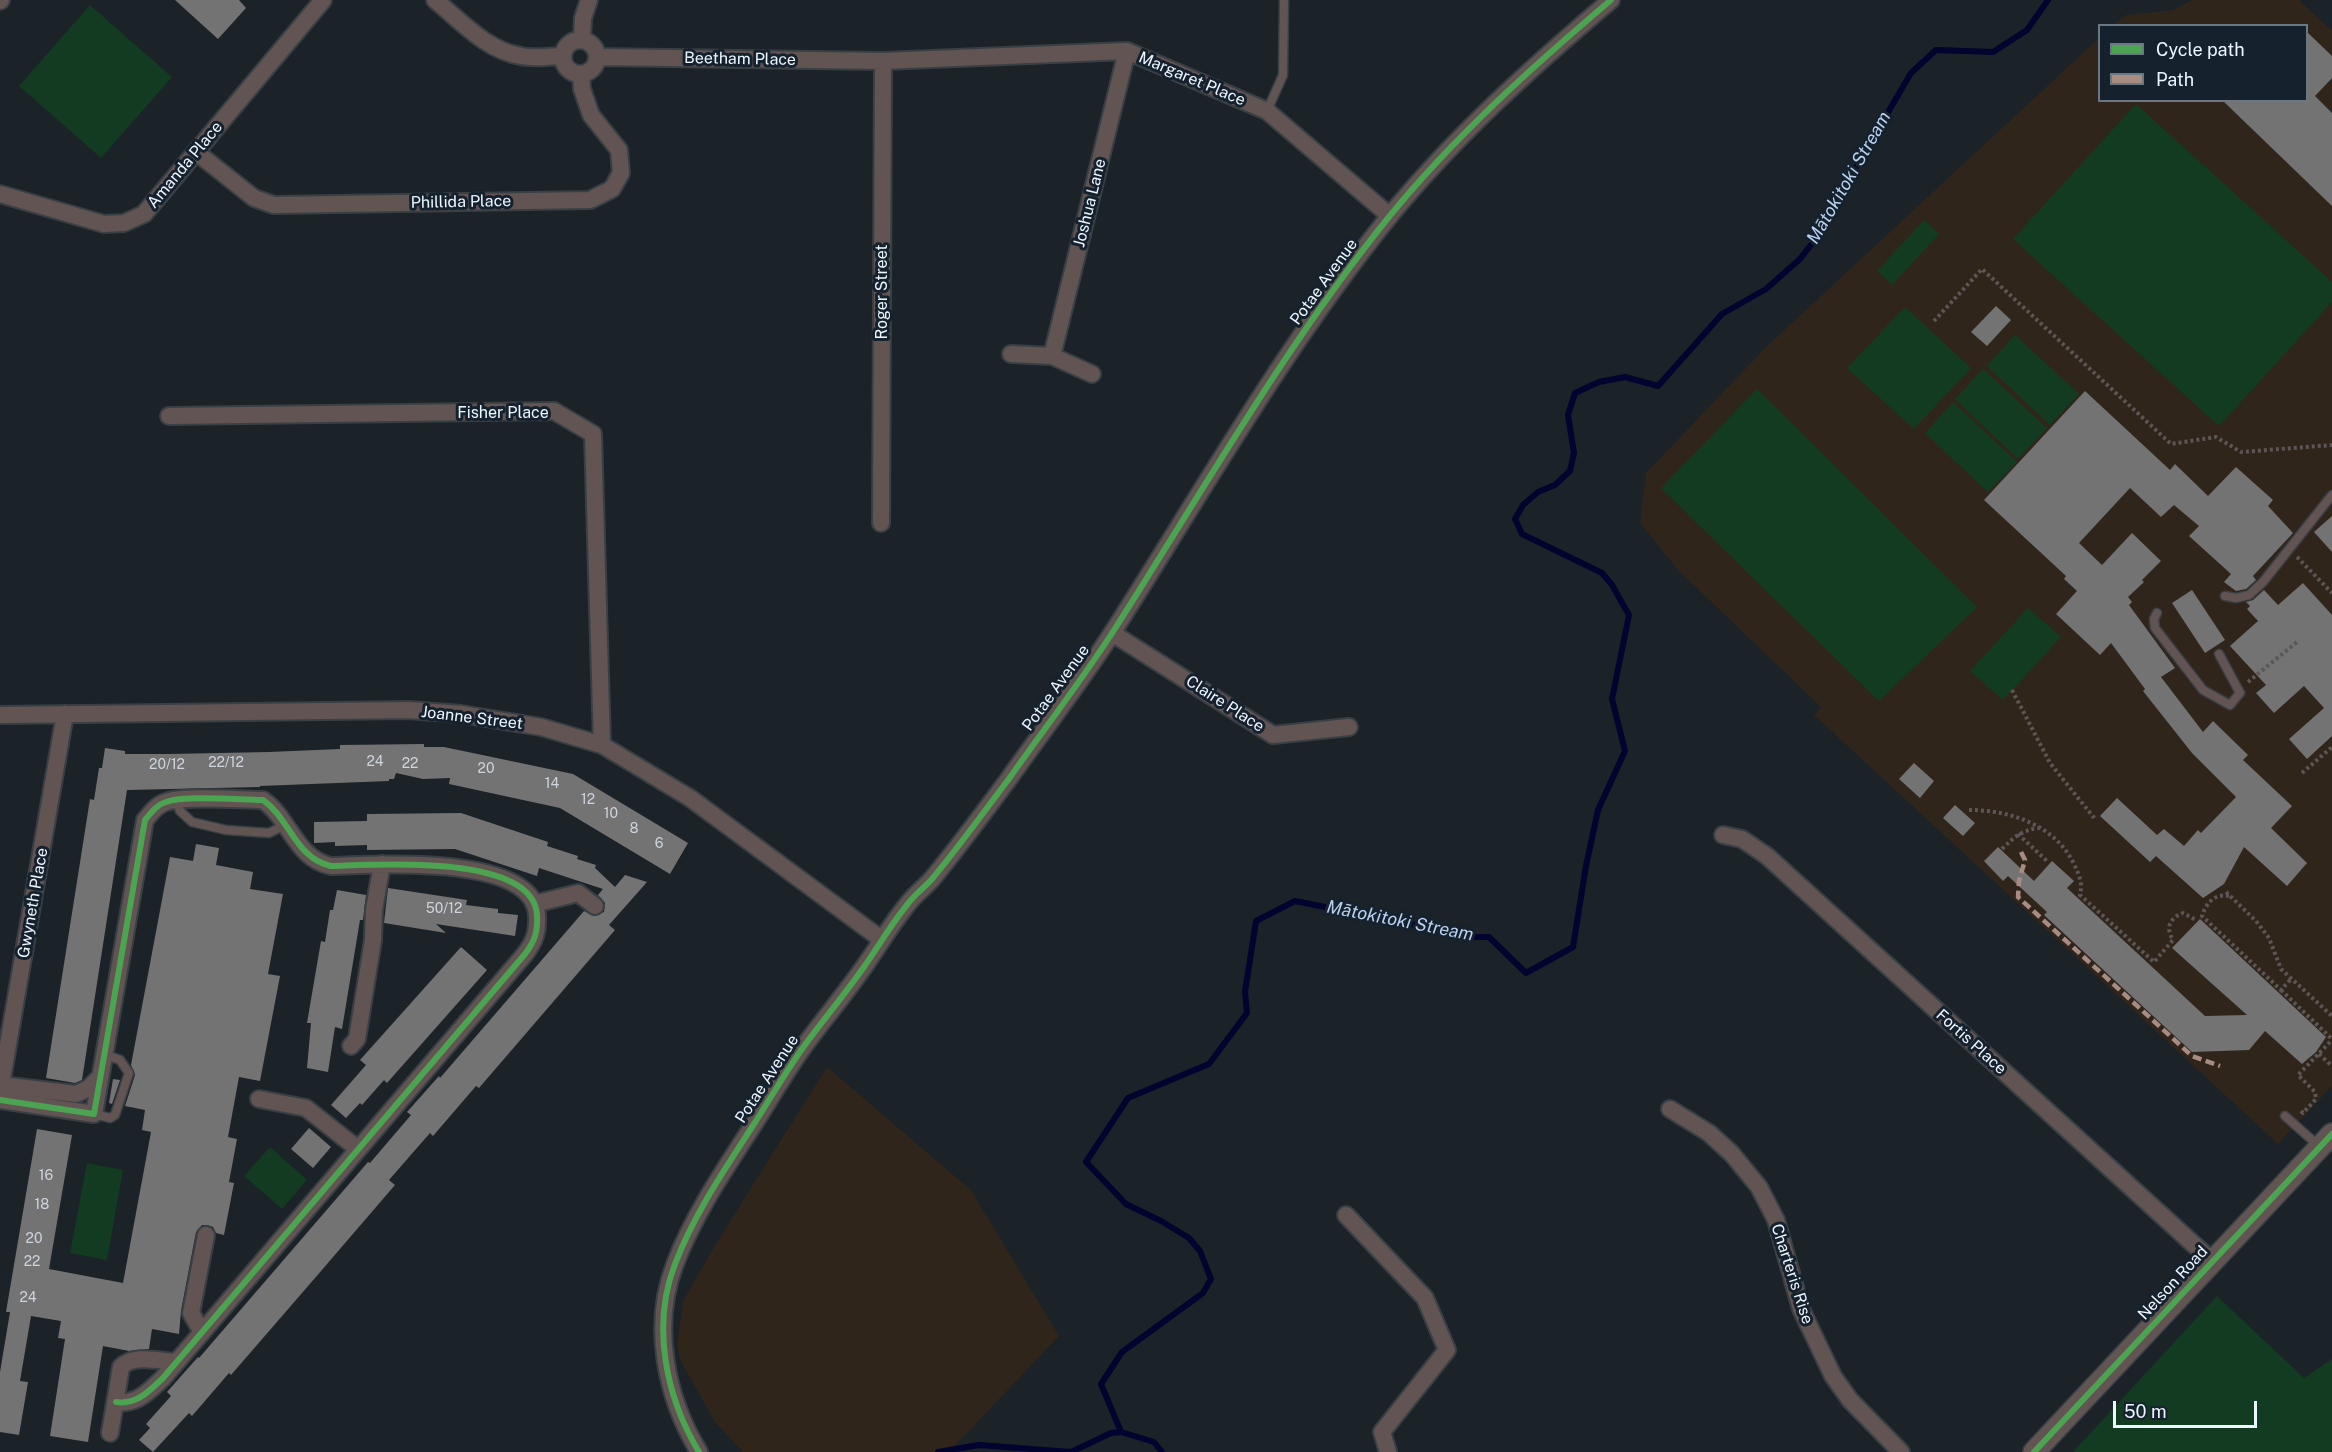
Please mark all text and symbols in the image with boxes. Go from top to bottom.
legend [2098,24,2308,102]
text: Cycle path [2156,39,2245,60]
street label: Beetham Place [684,48,796,70]
street label: Margaret Place [1136,48,1248,110]
text: Path [2156,69,2194,90]
water label: Mātokitoki Stream [1802,108,1896,248]
street label: Amanda Place [143,118,227,212]
street label: Joshua Lane [1070,157,1110,249]
street label: Phillida Place [411,192,511,212]
street label: Potae Avenue [1286,235,1362,329]
street label: Roger Street [872,244,892,340]
street label: Fisher Place [457,403,549,423]
street label: Potae Avenue [1018,641,1094,735]
street label: Claire Place [1182,672,1268,736]
street label: Joanne Street [420,702,524,734]
house number: 24 [366,754,384,770]
house number: 22/12 [208,755,244,771]
house number: 22 [402,756,418,772]
house number: 20/12 [149,757,185,773]
house number: 20 [478,761,494,777]
house number: 14 [545,776,559,792]
house number: 12 [581,792,595,808]
house number: 10 [604,806,618,822]
house number: 8 [629,821,639,837]
house number: 6 [655,836,663,852]
street label: Gwyneth Place [14,846,52,960]
water label: Mātokitoki Stream [1325,896,1475,946]
house number: 50/12 [426,901,462,917]
street label: Fortis Place [1932,1005,2010,1079]
street label: Potae Avenue [731,1031,803,1127]
house number: 16 [39,1168,53,1184]
house number: 18 [35,1197,49,1213]
street label: Charteris Rise [1767,1221,1817,1327]
house number: 20 [26,1231,42,1247]
street label: Nelson Road [2134,1242,2212,1324]
house number: 22 [24,1254,40,1270]
house number: 24 [19,1290,37,1306]
scale bar [2116,1389,2260,1427]
text: 50 m [2124,1401,2167,1422]

